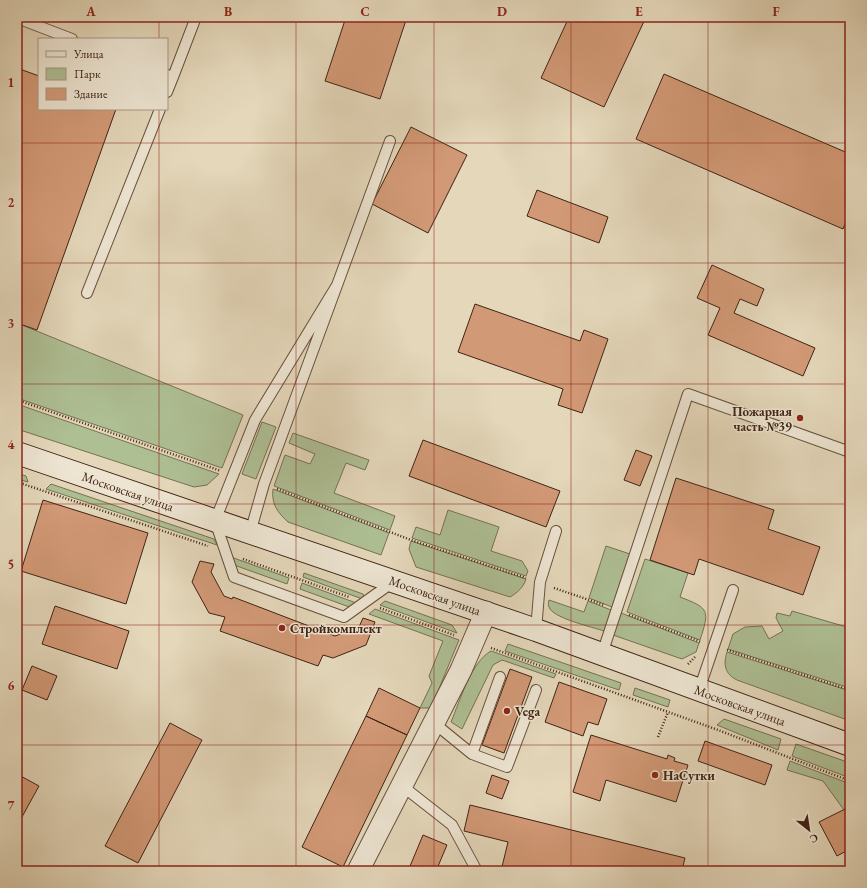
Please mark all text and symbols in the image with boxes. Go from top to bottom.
text: A [85,3,96,20]
text: B [224,3,232,20]
text: C [360,3,370,20]
text: D [497,3,507,20]
text: E [635,3,643,20]
text: F [772,3,780,20]
legend [38,38,168,110]
text: Улица [73,46,104,62]
text: Парк [74,66,101,82]
text: 1 [8,74,15,91]
text: Здание [74,86,108,102]
text: 2 [8,194,15,211]
text: 3 [8,315,15,332]
place label: Пожарная часть №39 [732,403,792,435]
marker: Пожарная часть №39 [795,413,805,423]
text: 4 [8,436,15,453]
street label: Московская улица [80,468,177,515]
text: 5 [8,556,14,573]
street label: Московская улица [387,572,484,619]
place label: Стройкомплект [290,620,382,637]
marker: Стройкомплект [277,623,287,633]
text: 6 [8,677,15,694]
street label: Московская улица [692,681,789,730]
place label: Vega [515,703,541,720]
marker: Vega [502,706,512,716]
place label: НаСутки [663,767,715,784]
marker: НаСутки [650,770,660,780]
text: 7 [8,797,15,814]
north arrow [789,810,829,850]
text: С [807,831,821,847]

